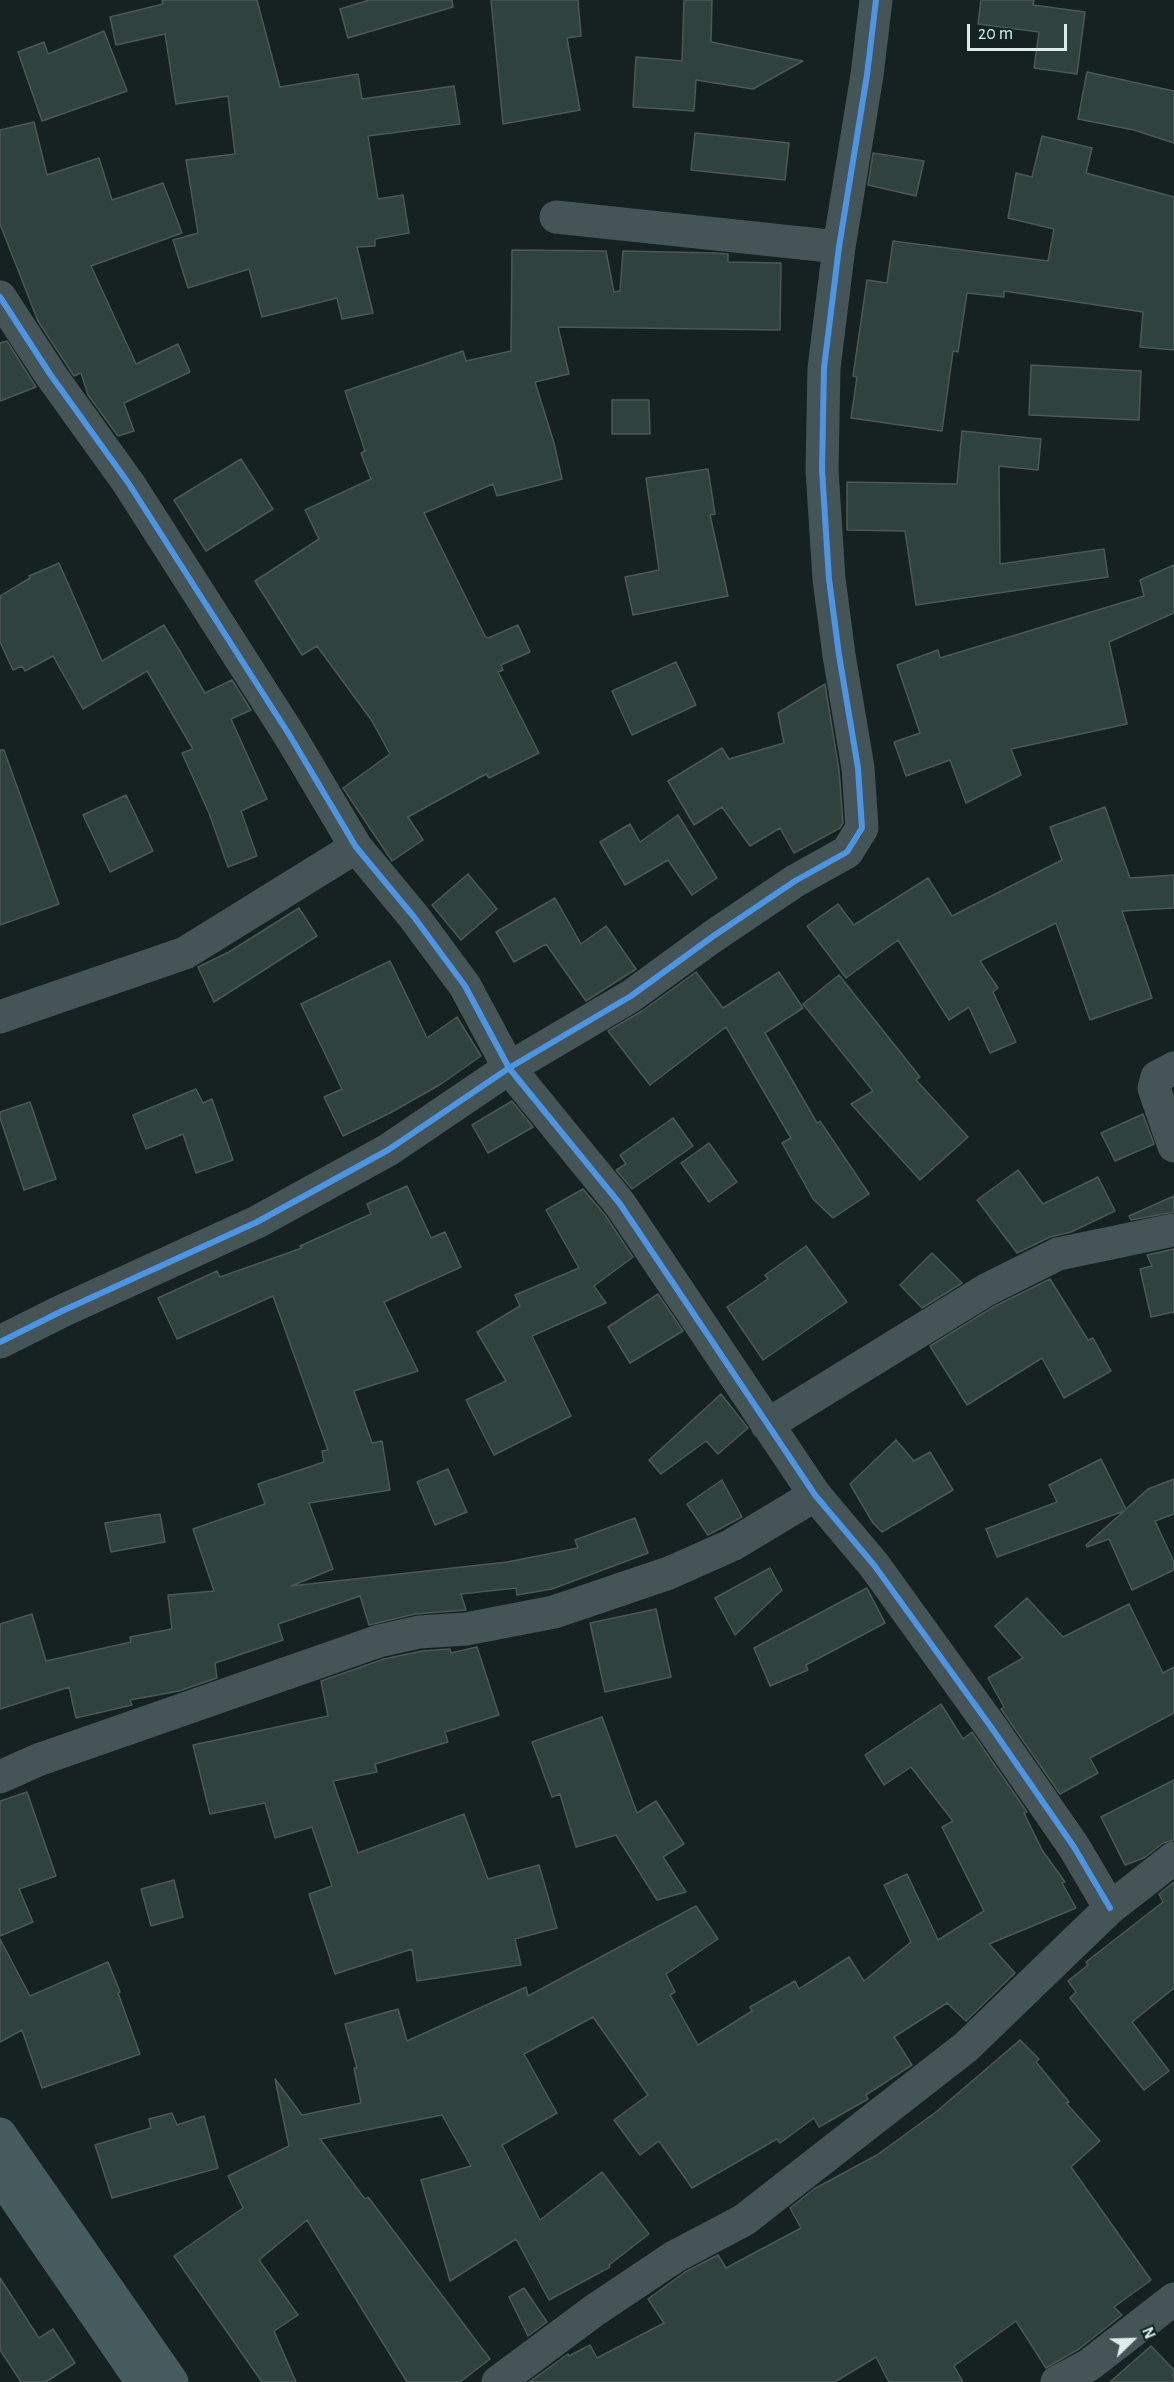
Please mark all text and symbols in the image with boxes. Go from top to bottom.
scale bar [970,12,1070,50]
text: 20 m [978,25,1013,43]
north arrow [1102,2310,1162,2370]
text: N [1139,2325,1158,2341]

